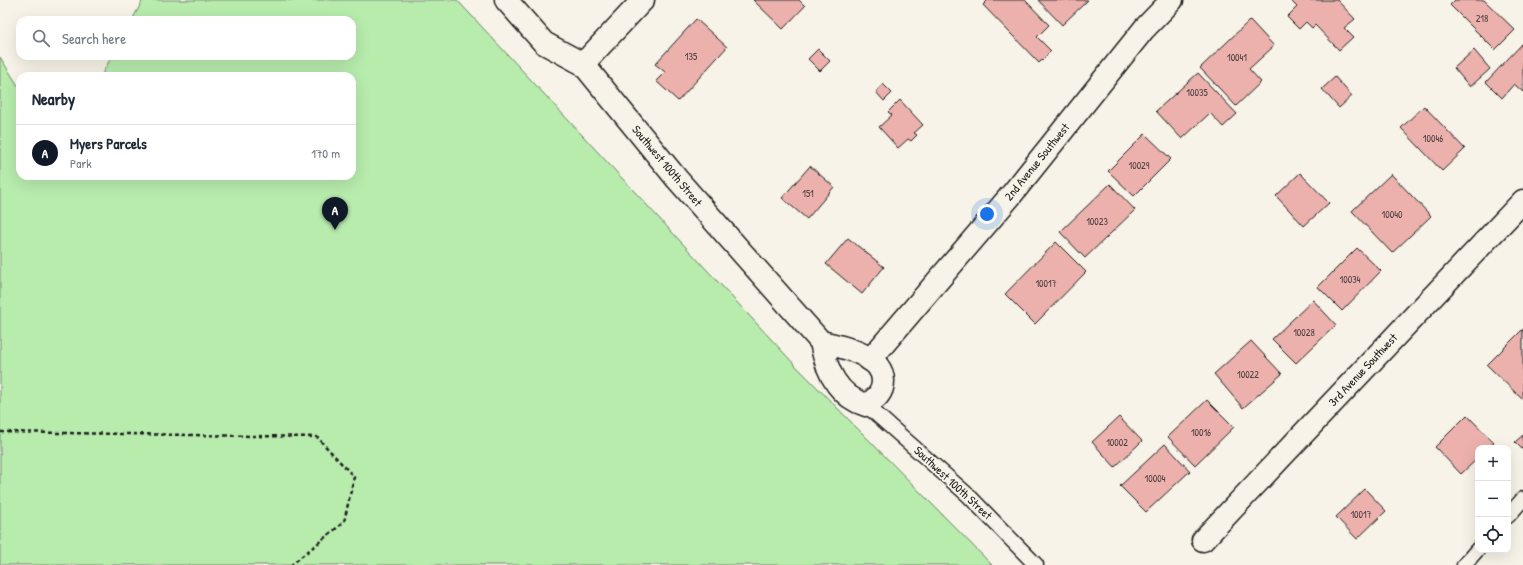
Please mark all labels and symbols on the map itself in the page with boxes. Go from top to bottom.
house number: 218 [1476,12,1488,25]
house number: 135 [685,50,698,63]
house number: 10041 [1227,51,1247,64]
house number: 10035 [1186,86,1208,99]
street label: 2nd Avenue Southwest [1000,119,1074,204]
street label: Southwest 100th Street [628,121,707,211]
house number: 10046 [1423,132,1443,145]
house number: 10029 [1129,159,1150,172]
house number: 151 [802,187,814,200]
pin: A [322,197,348,230]
your location [977,204,997,224]
house number: 10040 [1382,208,1403,221]
house number: 10023 [1086,215,1108,228]
house number: 10034 [1340,273,1361,286]
house number: 10017 [1035,277,1057,290]
house number: 10028 [1293,326,1315,339]
street label: 3rd Avenue Southwest [1324,329,1402,410]
house number: 10022 [1237,368,1259,381]
house number: 10016 [1191,426,1211,439]
house number: 10002 [1106,436,1128,449]
street label: Southwest 100th Street [911,442,997,524]
house number: 10004 [1145,472,1166,485]
house number: 10017 [1350,508,1372,521]

